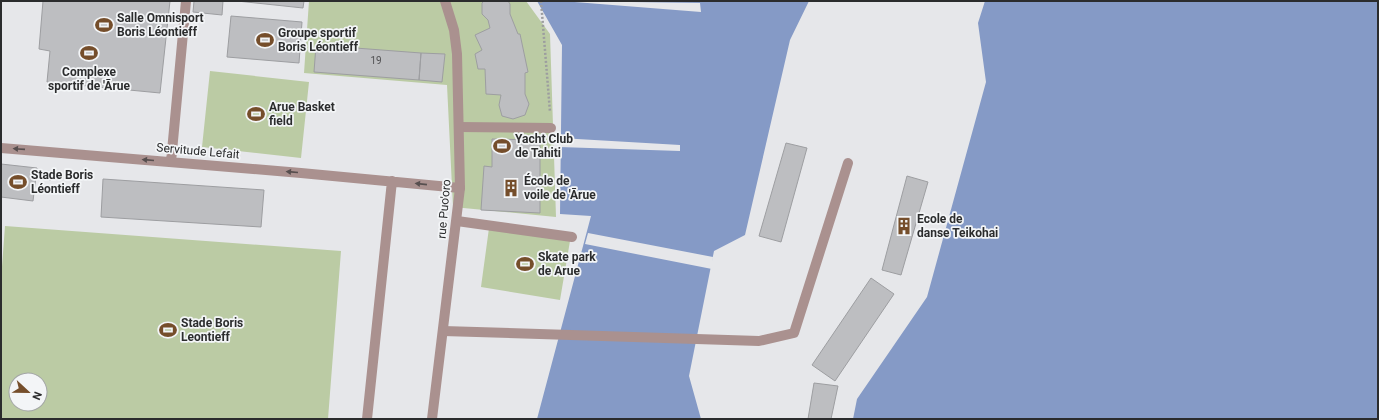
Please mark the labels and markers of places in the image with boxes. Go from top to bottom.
place label: Salle Omnisport Boris Léontieff [117,11,204,39]
sports icon: Salle Omnisport Boris Léontieff [94,15,114,35]
place label: Groupe sportif Boris Léontieff [278,26,359,54]
sports icon: Groupe sportif Boris Léontieff [255,30,275,50]
sports icon: Complexe sportif de 'Ārue [79,43,99,63]
place label: Complexe sportif de 'Ārue [48,65,131,93]
place label: Arue Basket field [269,100,335,128]
sports icon: Arue Basket field [246,104,266,124]
place label: Yacht Club de Tahiti [515,132,573,160]
sports icon: Yacht Club de Tahiti [492,136,512,156]
place label: Stade Boris Léontieff [31,168,93,196]
sports icon: Stade Boris Léontieff [8,172,28,192]
place label: École de voile de 'Ārue [524,173,596,202]
building icon: École de voile de 'Ārue [501,178,521,198]
place label: Ecole de danse Teikohai [917,212,998,240]
building icon: Ecole de danse Teikohai [894,216,914,236]
place label: Skate park de Arue [538,250,596,278]
sports icon: Skate park de Arue [515,254,535,274]
place label: Stade Boris Leontieff [181,316,243,344]
sports icon: Stade Boris Leontieff [158,320,178,340]

